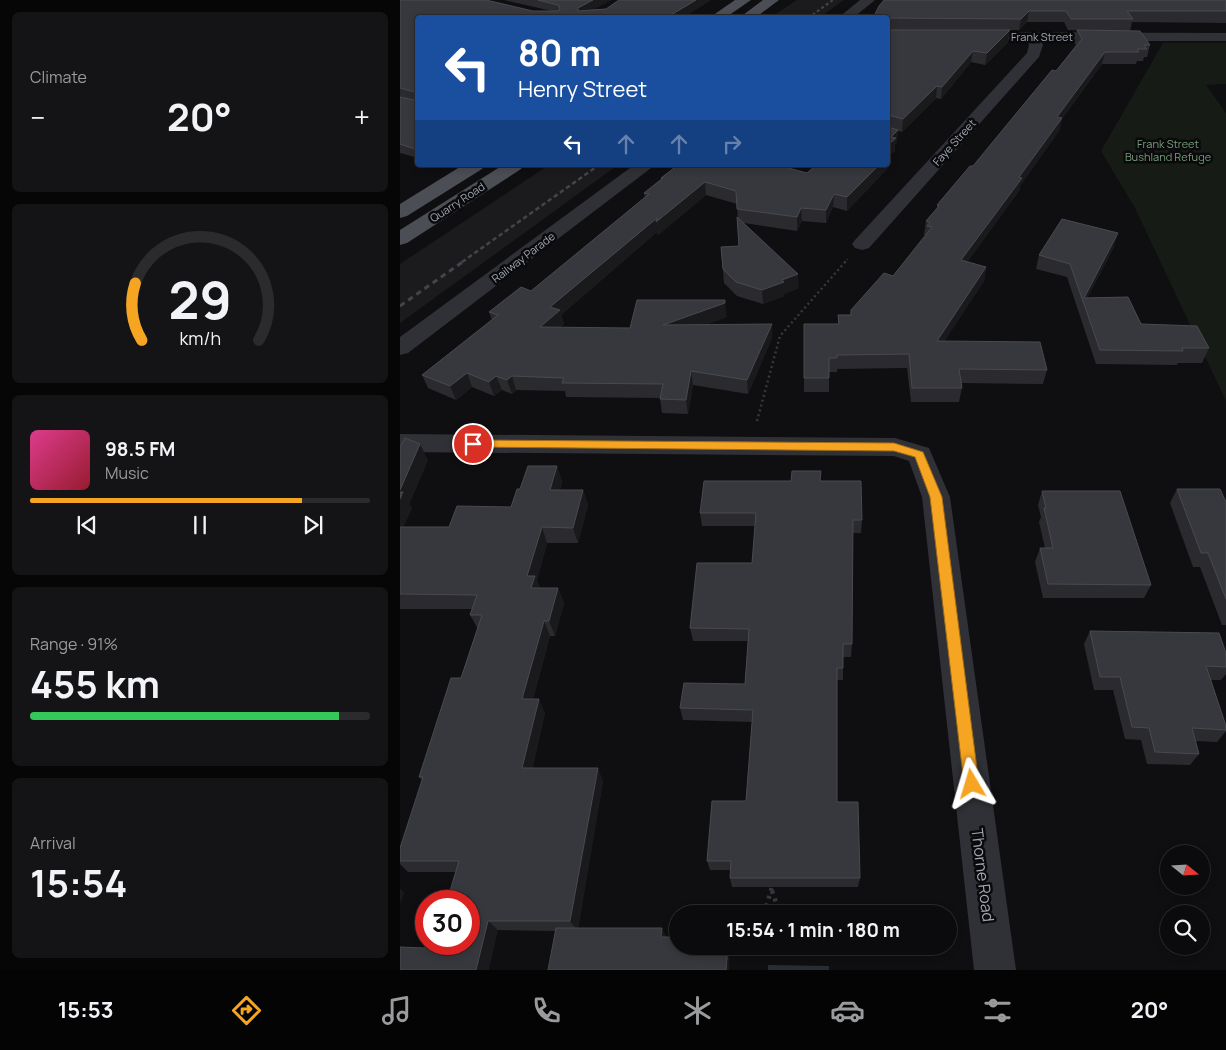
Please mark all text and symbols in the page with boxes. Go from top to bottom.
text: 80 m [518,29,601,77]
street label: Frank Street [1011,29,1073,44]
icon: left [435,35,500,100]
text: Climate [30,66,87,88]
text: Henry Street [518,74,647,104]
text: 20° [167,90,232,142]
text: − [30,98,45,136]
text: + [354,98,370,136]
street label: Faye Street [929,116,979,168]
icon: left [559,130,587,158]
icon: ahead [612,130,640,158]
icon: ahead [665,130,693,158]
icon: right [718,130,746,158]
park label: Frank Street Bushland Refuge [1125,136,1212,164]
street label: Quarry Road [427,179,487,225]
street label: Railway Parade [488,228,558,286]
text: 29 [168,264,232,335]
text: km/h [179,326,221,350]
pin [452,423,494,465]
icon: arrive [459,430,487,458]
text: 98.5 FM [105,436,175,462]
text: Music [105,462,149,484]
icon: previous [73,511,101,539]
icon: pause [186,511,214,539]
icon: next [299,511,327,539]
text: Range · 91% [30,633,118,655]
text: 455 km [30,657,160,709]
position arrow [945,757,997,809]
street label: Thorne Road [966,827,1000,923]
text: Arrival [30,832,76,854]
north arrow [1160,845,1210,895]
map controls [1160,845,1210,955]
text: 15:54 [30,856,127,908]
speed limit sign: 30 [415,890,480,955]
button: search [1160,905,1210,955]
text: 15:54 · 1 min · 180 m [726,917,900,943]
icon: directions [229,993,264,1028]
icon: music [379,993,414,1028]
icon: phone [529,993,564,1028]
icon: climate [680,993,715,1028]
icon: car [830,993,865,1028]
icon: filters [980,993,1015,1028]
text: 15:53 [58,995,113,1025]
text: 20° [1131,995,1168,1025]

